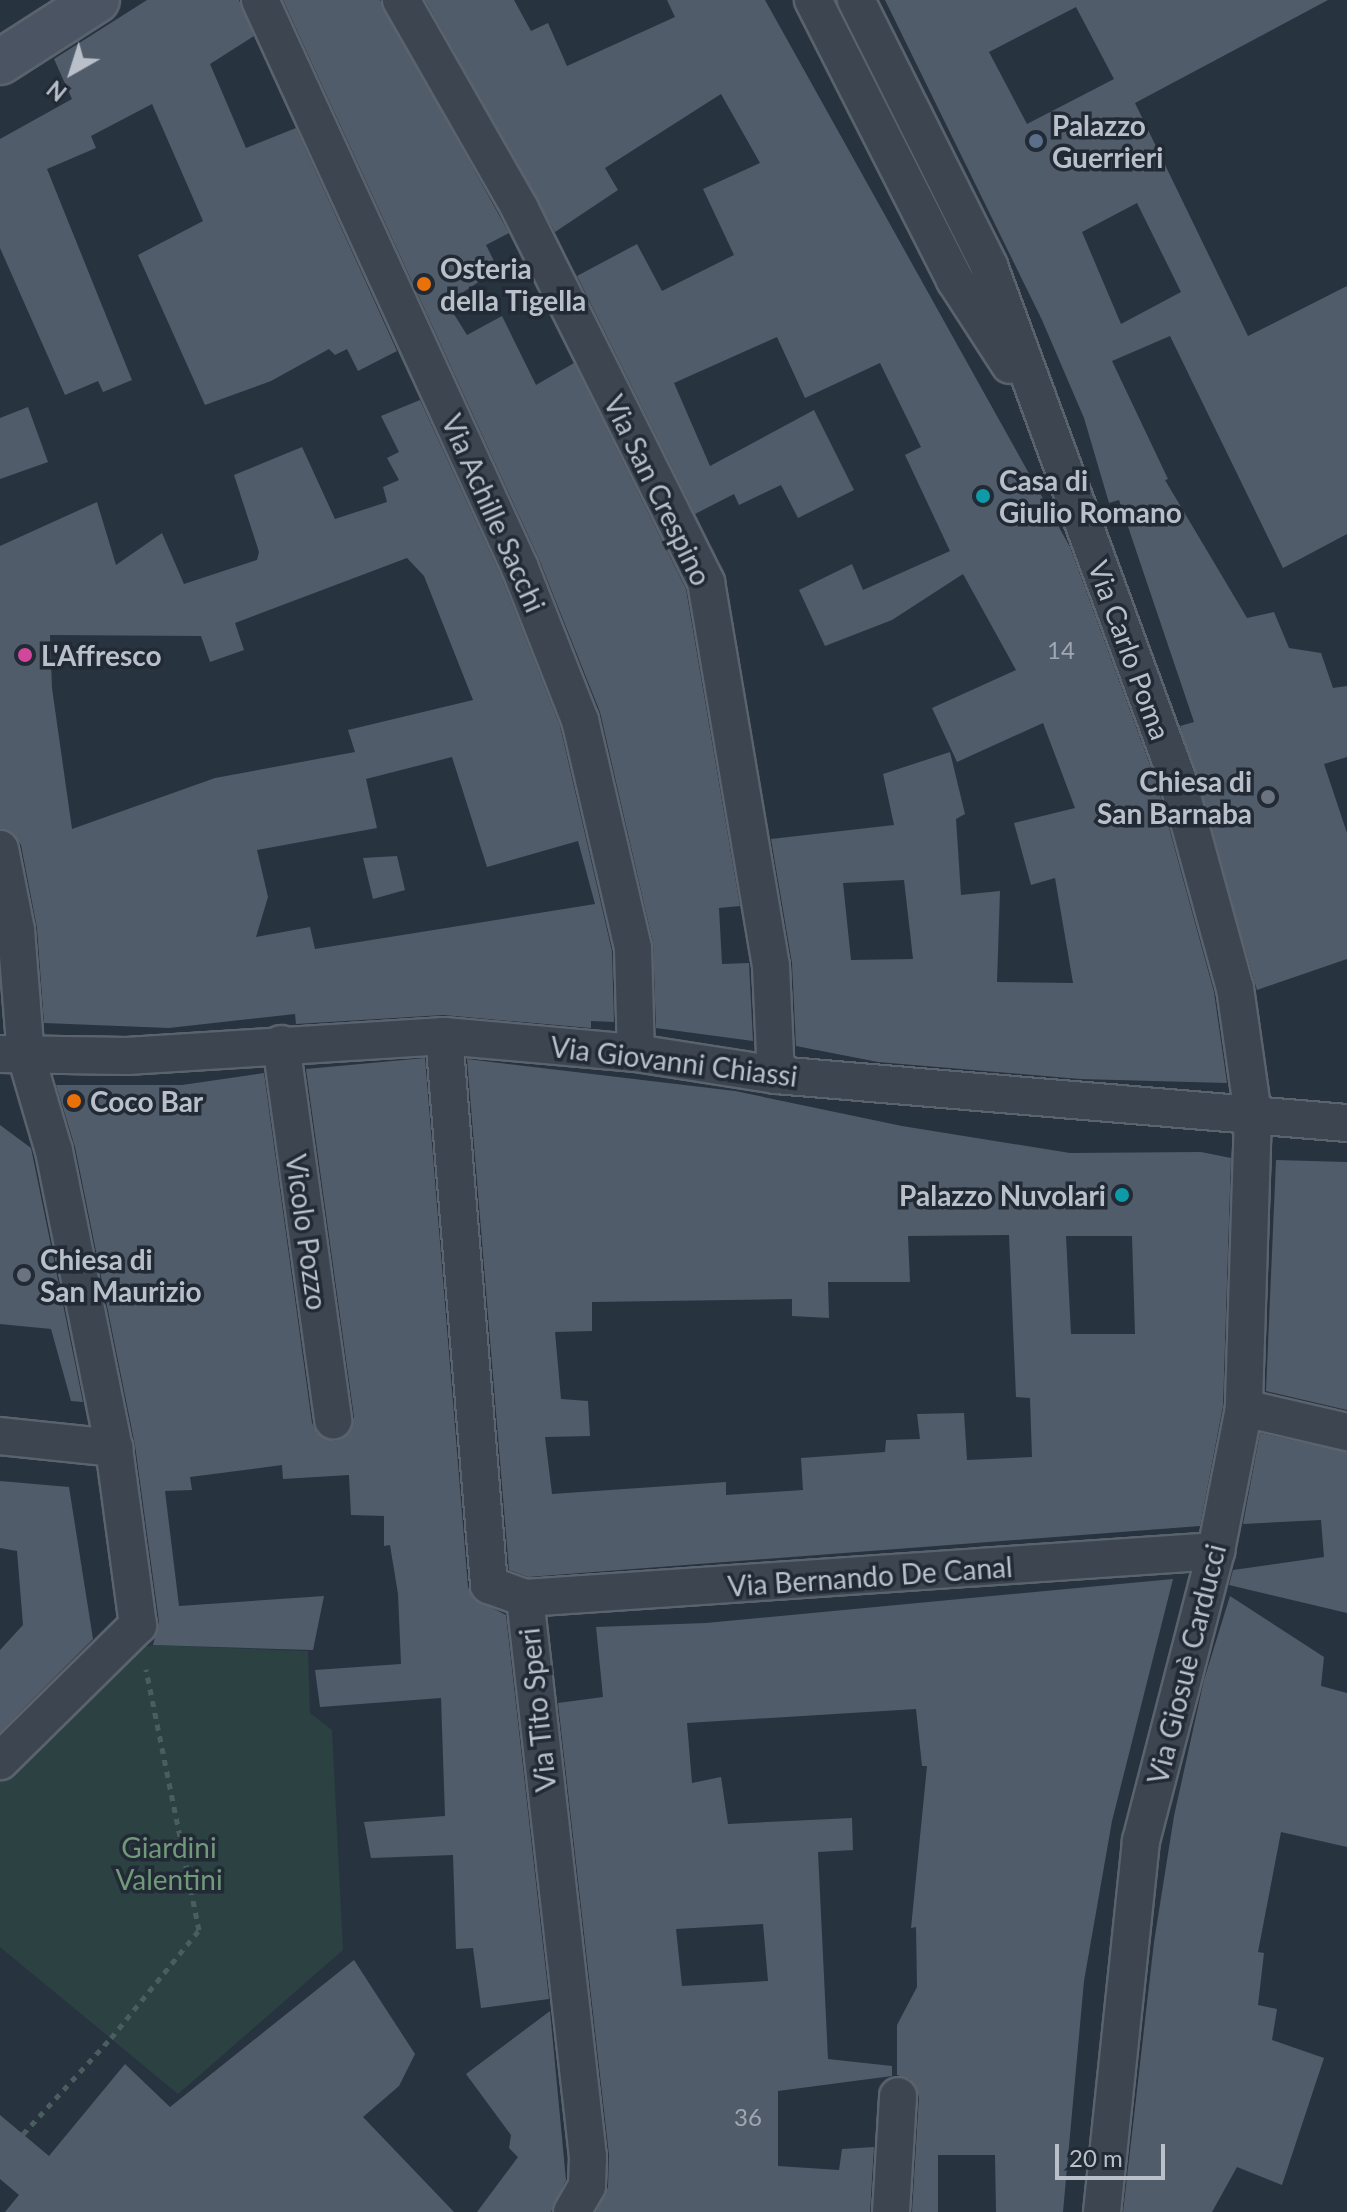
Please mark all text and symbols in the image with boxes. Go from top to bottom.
north arrow [32,32,112,112]
text: N [42,75,72,107]
place label: Palazzo Guerrieri [1052,108,1163,174]
marker: Palazzo Guerrieri [1027,132,1045,150]
place label: Osteria della Tigella [440,251,587,317]
marker: Osteria della Tigella [415,275,433,293]
street label: Via San Crespino [597,389,719,591]
street label: Via Achille Sacchi [435,408,553,618]
place label: Casa di Giulio Romano [999,463,1182,529]
marker: Casa di Giulio Romano [974,487,992,505]
street label: Via Carlo Poma [1082,556,1178,744]
house number: 14 [1047,636,1075,664]
place label: L'Affresco [41,638,162,672]
marker: L'Affresco [16,646,34,664]
place label: Chiesa di San Barnaba [1097,764,1252,830]
marker: Chiesa di San Barnaba [1259,788,1277,806]
street label: Via Giovanni Chiassi [549,1029,799,1093]
place label: Coco Bar [90,1084,203,1118]
marker: Coco Bar [65,1092,83,1110]
street label: Vicolo Pozzo [279,1152,335,1312]
place label: Palazzo Nuvolari [899,1178,1106,1212]
marker: Palazzo Nuvolari [1113,1186,1131,1204]
place label: Chiesa di San Maurizio [40,1242,202,1308]
marker: Chiesa di San Maurizio [15,1266,33,1284]
street label: Via Giosuè Carducci [1140,1541,1232,1787]
street label: Via Bernando De Canal [727,1549,1013,1603]
street label: Via Tito Speri [512,1626,562,1794]
park label: Giardini Valentini [115,1830,223,1896]
house number: 36 [734,2103,762,2131]
scale bar [1059,2128,1169,2178]
text: 20 m [1069,2143,1123,2172]

